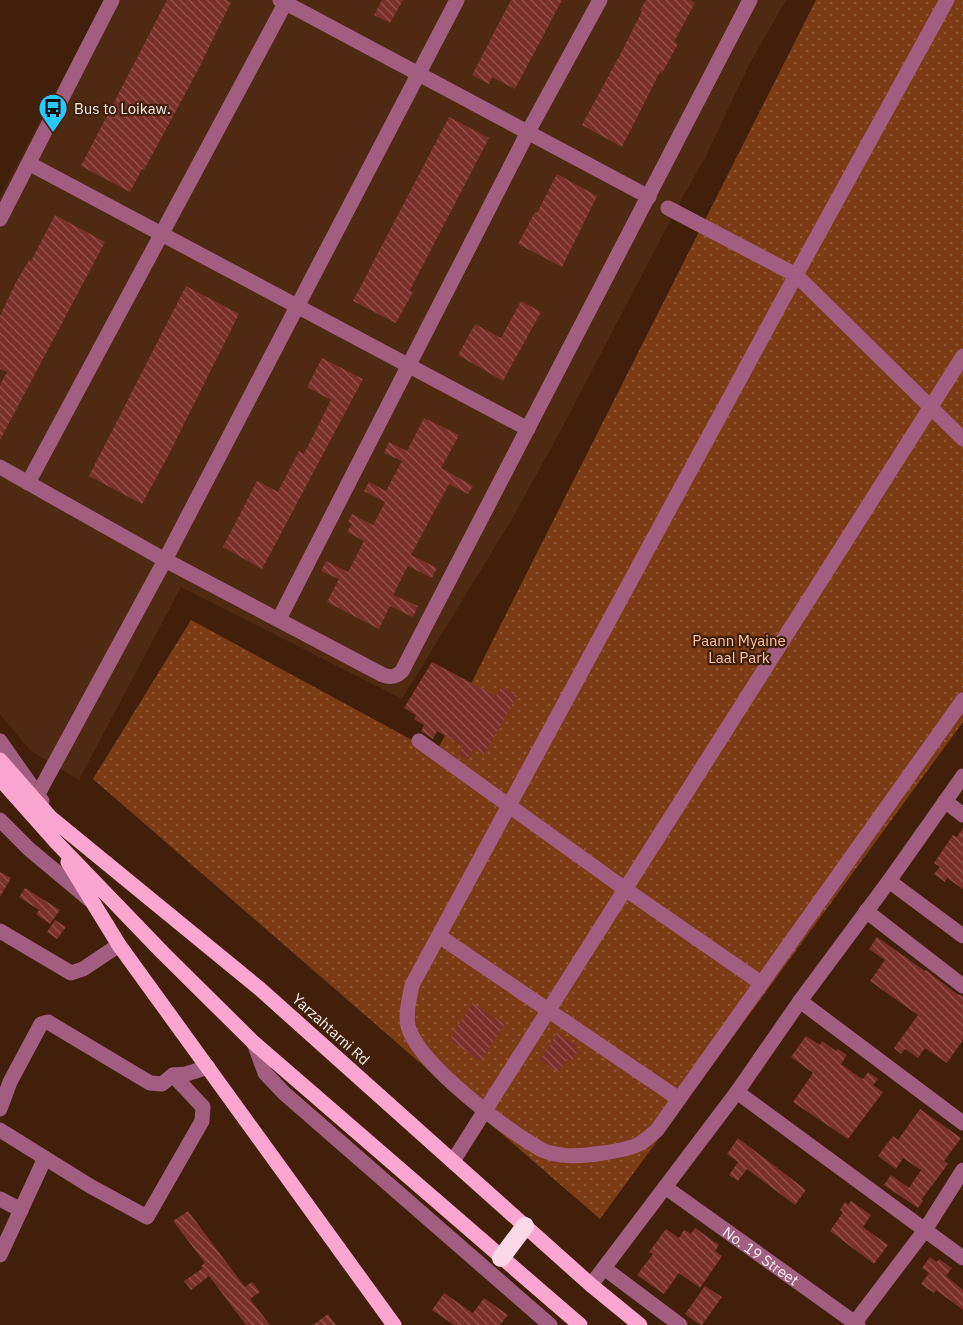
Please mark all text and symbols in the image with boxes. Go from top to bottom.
bus stop icon: Bus to Loikaw. [37,92,69,134]
place label: Bus to Loikaw. [74,99,171,118]
park label: Paann Myaine Laal Park [692,631,786,667]
street label: Yarzahtarni Rd [288,989,374,1069]
street label: No. 19 Street [719,1222,803,1289]

